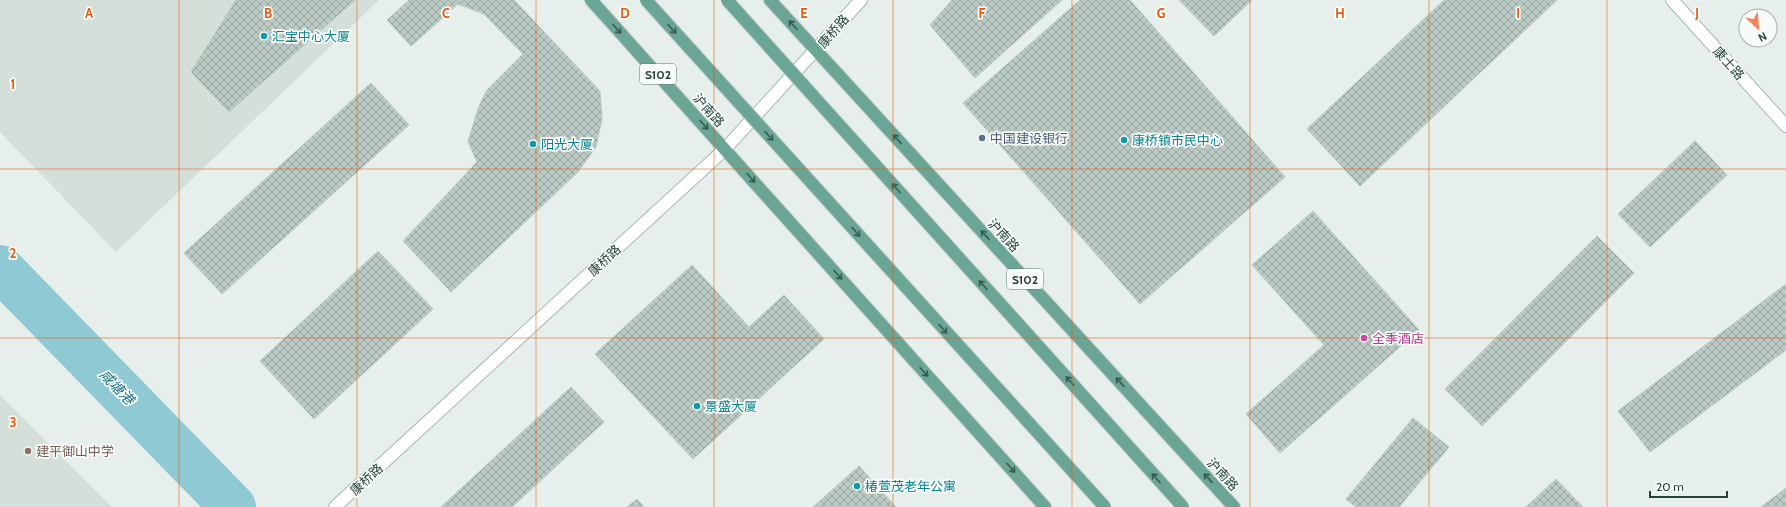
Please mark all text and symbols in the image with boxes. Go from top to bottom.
text: A [85,5,94,21]
text: B [264,5,272,21]
text: C [442,5,450,21]
text: D [620,5,630,21]
text: E [800,5,808,21]
text: F [979,5,986,21]
text: G [1157,5,1166,21]
text: H [1335,5,1345,21]
text: I [1516,5,1520,21]
text: J [1694,5,1699,21]
north arrow [1738,8,1778,48]
street label: 康桥路 [814,11,852,51]
one-way arrow [789,21,798,31]
one-way arrow [612,24,622,34]
one-way arrow [667,24,677,34]
place label: 汇宝中心大厦 [272,28,350,44]
text: N [1756,29,1769,45]
marker: 汇宝中心大厦 [259,31,269,41]
street label: 康士路 [1710,43,1748,83]
road number: S102 [640,64,676,84]
text: 1 [11,76,15,92]
street label: 沪南路 [690,90,728,130]
one-way arrow [699,120,708,130]
place label: 中国建设银行 [990,130,1068,146]
one-way arrow [764,131,773,141]
place label: 康桥镇市民中心 [1132,132,1223,148]
marker: 中国建设银行 [977,133,987,143]
one-way arrow [892,134,902,144]
marker: 康桥镇市民中心 [1119,135,1129,145]
place label: 阳光大厦 [541,136,593,152]
marker: 阳光大厦 [528,139,538,149]
one-way arrow [746,172,755,182]
one-way arrow [891,183,900,193]
street label: 沪南路 [985,215,1023,255]
one-way arrow [851,227,861,237]
one-way arrow [980,230,990,240]
street label: 康桥路 [584,241,624,279]
text: 2 [10,245,17,261]
one-way arrow [833,269,842,280]
road number: S102 [1007,269,1043,289]
one-way arrow [978,279,987,290]
one-way arrow [938,323,947,333]
place label: 全季酒店 [1372,330,1424,346]
marker: 全季酒店 [1359,333,1369,343]
water label: 咸塘港 [96,366,139,410]
one-way arrow [920,366,929,377]
one-way arrow [1065,376,1074,386]
one-way arrow [1116,378,1125,388]
place label: 景盛大厦 [705,398,757,414]
marker: 景盛大厦 [692,401,702,411]
text: 3 [9,414,17,430]
place label: 建平御山中学 [36,443,114,459]
marker: 建平御山中学 [23,446,33,456]
street label: 沪南路 [1204,454,1242,494]
street label: 康桥路 [346,460,386,498]
one-way arrow [1006,463,1015,473]
one-way arrow [1152,473,1161,483]
one-way arrow [1203,473,1213,483]
scale bar [1650,473,1727,499]
place label: 椿萱茂老年公寓 [865,478,956,494]
text: 20 m [1656,479,1684,494]
marker: 椿萱茂老年公寓 [852,481,862,491]

